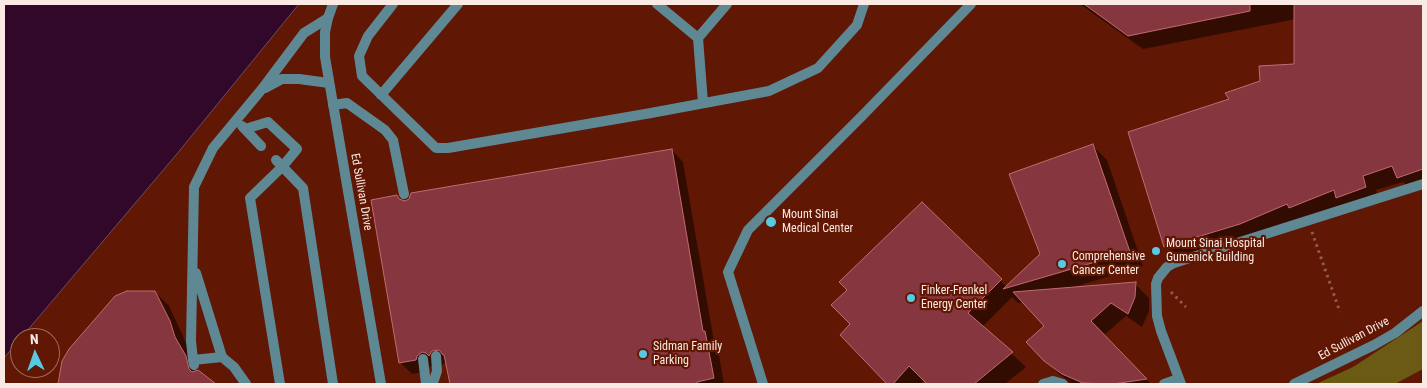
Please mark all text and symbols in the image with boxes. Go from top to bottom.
street label: Ed Sullivan Drive [347,152,375,232]
place label: Mount Sinai Medical Center [782,208,853,236]
marker: Mount Sinai Medical Center [764,215,778,229]
place label: Mount Sinai Hospital Gumenick Building [1166,237,1265,265]
marker: Mount Sinai Hospital Gumenick Building [1150,245,1162,257]
place label: Comprehensive Cancer Center [1072,250,1145,278]
marker: Comprehensive Cancer Center [1056,258,1068,270]
place label: Finker-Frenkel Energy Center [921,284,987,312]
marker: Finker-Frenkel Energy Center [905,292,917,304]
street label: Ed Sullivan Drive [1316,314,1392,364]
north arrow [10,328,60,378]
text: N [30,331,39,347]
place label: Sidman Family Parking [653,340,722,368]
marker: Sidman Family Parking [637,348,649,360]

